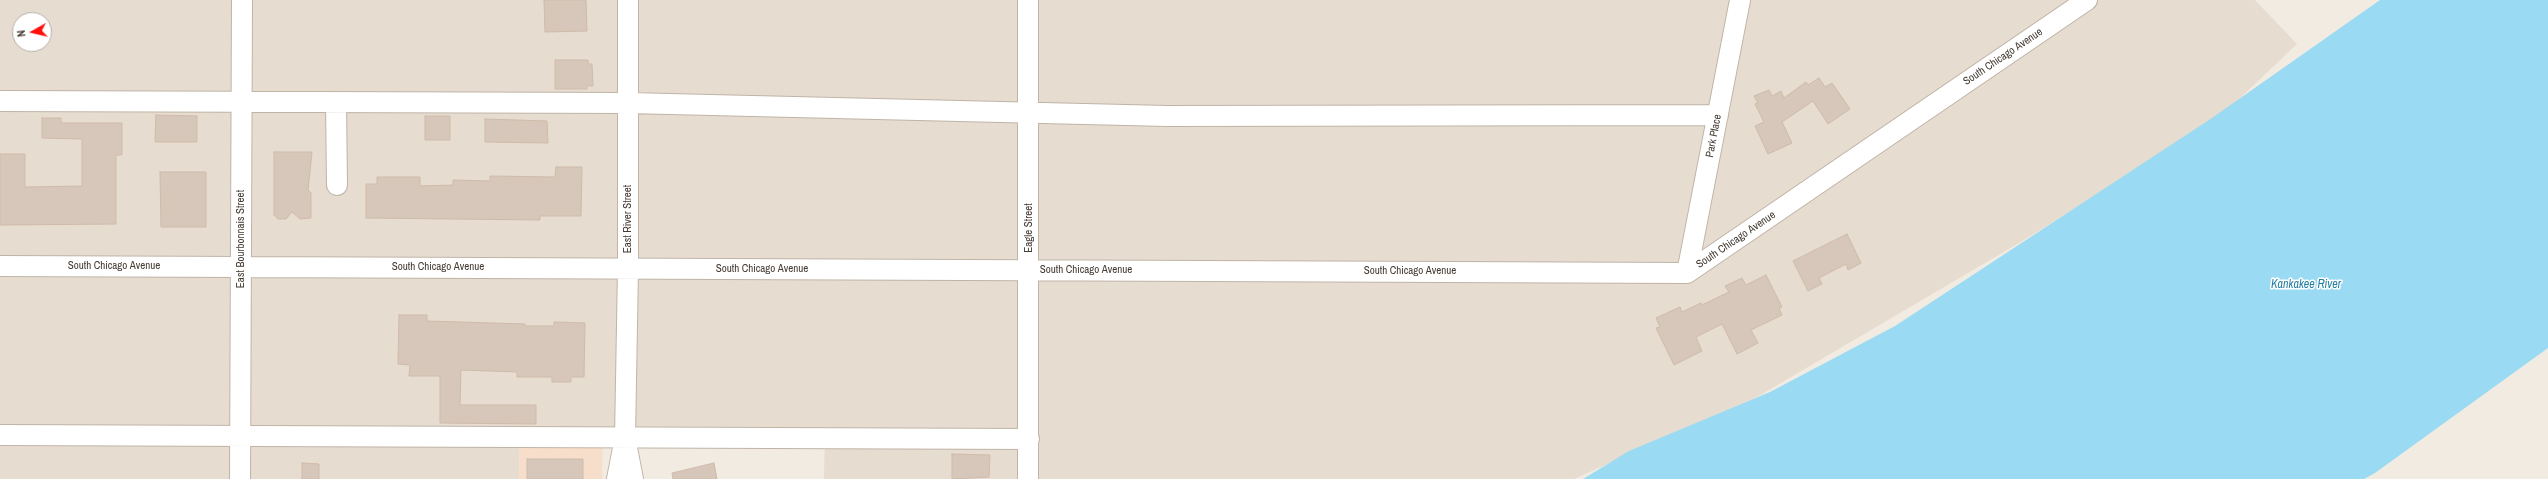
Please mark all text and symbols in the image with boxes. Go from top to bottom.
north arrow [12,12,52,52]
street label: South Chicago Avenue [1961,26,2045,88]
text: N [14,29,28,38]
street label: Park Place [1703,113,1725,159]
street label: East River Street [621,185,635,253]
street label: East Bourbonnais Street [234,190,248,288]
street label: Eagle Street [1022,203,1036,253]
street label: South Chicago Avenue [1694,209,1778,271]
street label: South Chicago Avenue [68,259,160,273]
street label: South Chicago Avenue [392,260,484,274]
street label: South Chicago Avenue [716,262,808,276]
street label: South Chicago Avenue [1040,263,1132,277]
street label: South Chicago Avenue [1364,264,1456,278]
water label: Kankakee River [2271,278,2341,292]

